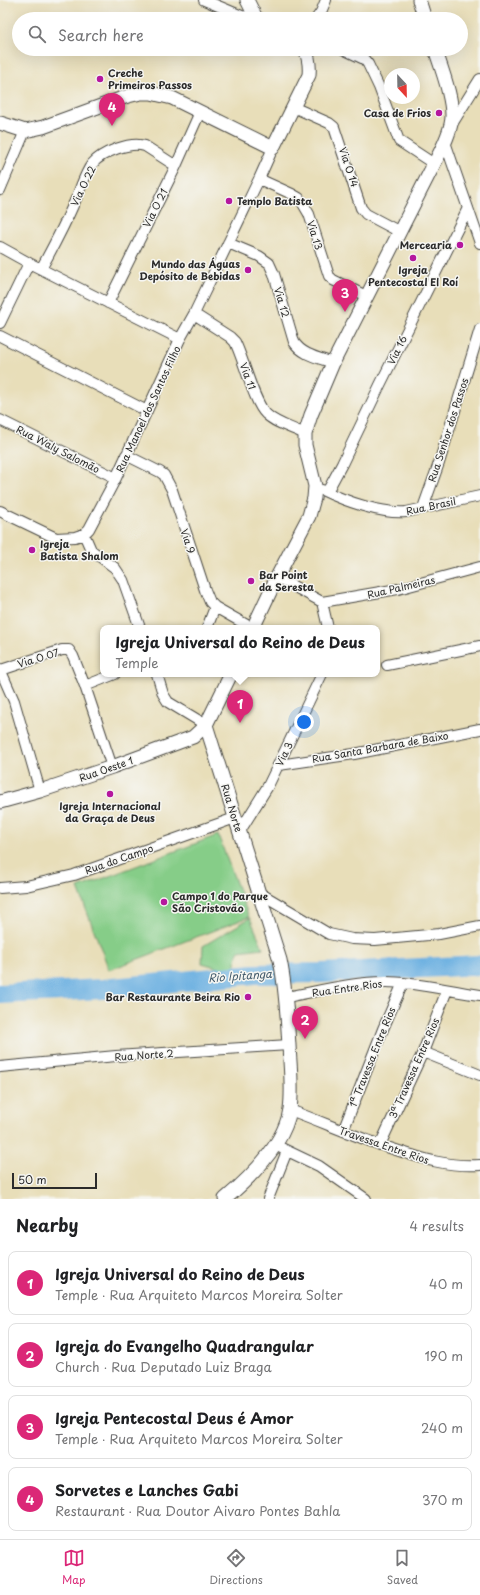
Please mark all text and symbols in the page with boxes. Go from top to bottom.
search box [12,12,468,56]
icon: search [26,23,48,45]
text: Search here [58,23,144,46]
place label: Creche Primeiros Passos [108,65,192,92]
north arrow [384,68,420,104]
marker: Creche Primeiros Passos [95,74,105,84]
pin: 4 [99,93,125,126]
place label: Casa de Frios [364,105,431,120]
marker: Casa de Frios [434,108,444,118]
street label: Via O 14 [336,145,363,189]
street label: Via O 22 [66,163,99,209]
street label: Via O 21 [138,186,171,230]
place label: Templo Batista [237,193,313,208]
marker: Templo Batista [224,196,234,206]
street label: Via 13 [304,218,327,252]
place label: Mercearia [400,237,452,252]
marker: Mercearia [455,240,465,250]
marker: Igreja Pentecostal El Roí [408,253,418,263]
place label: Mundo das Águas Depósito de Bebidas [139,256,240,283]
place label: Igreja Pentecostal El Roí [368,262,458,289]
marker: Mundo das Águas Depósito de Bebidas [243,265,253,275]
pin: 3 [332,279,358,312]
street label: Via 12 [271,285,294,319]
street label: Via 16 [383,333,410,367]
street label: Rua Manoel dos Santos Filho [112,343,184,475]
street label: Via 11 [237,360,260,391]
street label: Rua Senhor dos Passos [424,376,472,484]
street label: Rua Waly Salomão [14,421,103,476]
street label: Rua Brasil [405,493,457,518]
street label: Via 9 [177,527,200,555]
place label: Igreja Batista Shalom [40,536,119,563]
marker: Igreja Batista Shalom [27,545,37,555]
place label: Bar Point da Seresta [259,567,314,594]
street label: Rua Palmeiras [365,571,437,602]
marker: Bar Point da Seresta [246,576,256,586]
popup [100,625,380,677]
text: Igreja Universal do Reino de Deus [115,630,365,653]
street label: Via O 07 [15,644,61,671]
text: Temple [115,653,159,672]
pin: 1 [227,690,253,723]
your location [294,712,314,732]
street label: Rua Santa Barbara de Baixo [311,727,450,766]
street label: Via 3 [271,739,296,769]
street label: Rua Oeste 1 [77,752,135,785]
street label: Rua Norte [218,782,247,834]
marker: Igreja Internacional da Graça de Deus [105,789,115,799]
place label: Igreja Internacional da Graça de Deus [59,798,161,825]
street label: Rua do Campo [83,840,155,877]
place label: Campo 1 do Parque São Cristovão [172,888,268,915]
marker: Campo 1 do Parque São Cristovão [159,897,169,907]
water label: Rio Ipitanga [208,965,274,986]
street label: Rua Entre Rios [311,975,383,1000]
place label: Bar Restaurante Beira Rio [106,989,240,1004]
marker: Bar Restaurante Beira Rio [243,992,253,1002]
street label: 1ª Travessa Entre Rios [345,1004,399,1109]
pin: 2 [292,1006,318,1039]
street label: 3ª Travessa Entre Rios [385,1015,443,1120]
street label: Rua Norte 2 [114,1045,174,1064]
street label: Travessa Entre Rios [337,1122,432,1167]
scale bar [12,1171,97,1190]
text: 50 m [18,1171,47,1188]
text: Nearby [16,1212,78,1238]
text: 4 results [410,1216,464,1235]
text: Igreja Universal do Reino de Deus [55,1262,305,1285]
text: 1 [27,1274,33,1293]
text: 40 m [429,1274,463,1293]
text: Temple · Rua Arquiteto Marcos Moreira Solter [55,1285,343,1304]
text: Igreja do Evangelho Quadrangular [55,1334,314,1357]
text: 2 [25,1346,35,1365]
text: 190 m [424,1346,463,1365]
text: Church · Rua Deputado Luiz Braga [55,1357,272,1376]
text: Igreja Pentecostal Deus é Amor [55,1406,293,1429]
text: 3 [26,1418,34,1437]
text: 240 m [421,1418,463,1437]
text: Temple · Rua Arquiteto Marcos Moreira Solter [55,1429,343,1448]
text: Sorvetes e Lanches Gabi [55,1478,239,1501]
text: 4 [26,1490,34,1509]
text: 370 m [422,1490,463,1509]
text: Restaurant · Rua Doutor Aivaro Pontes Bahla [55,1501,340,1520]
tab: Map [62,1547,85,1588]
tab: Directions [209,1547,263,1588]
tab: Saved [387,1547,418,1588]

